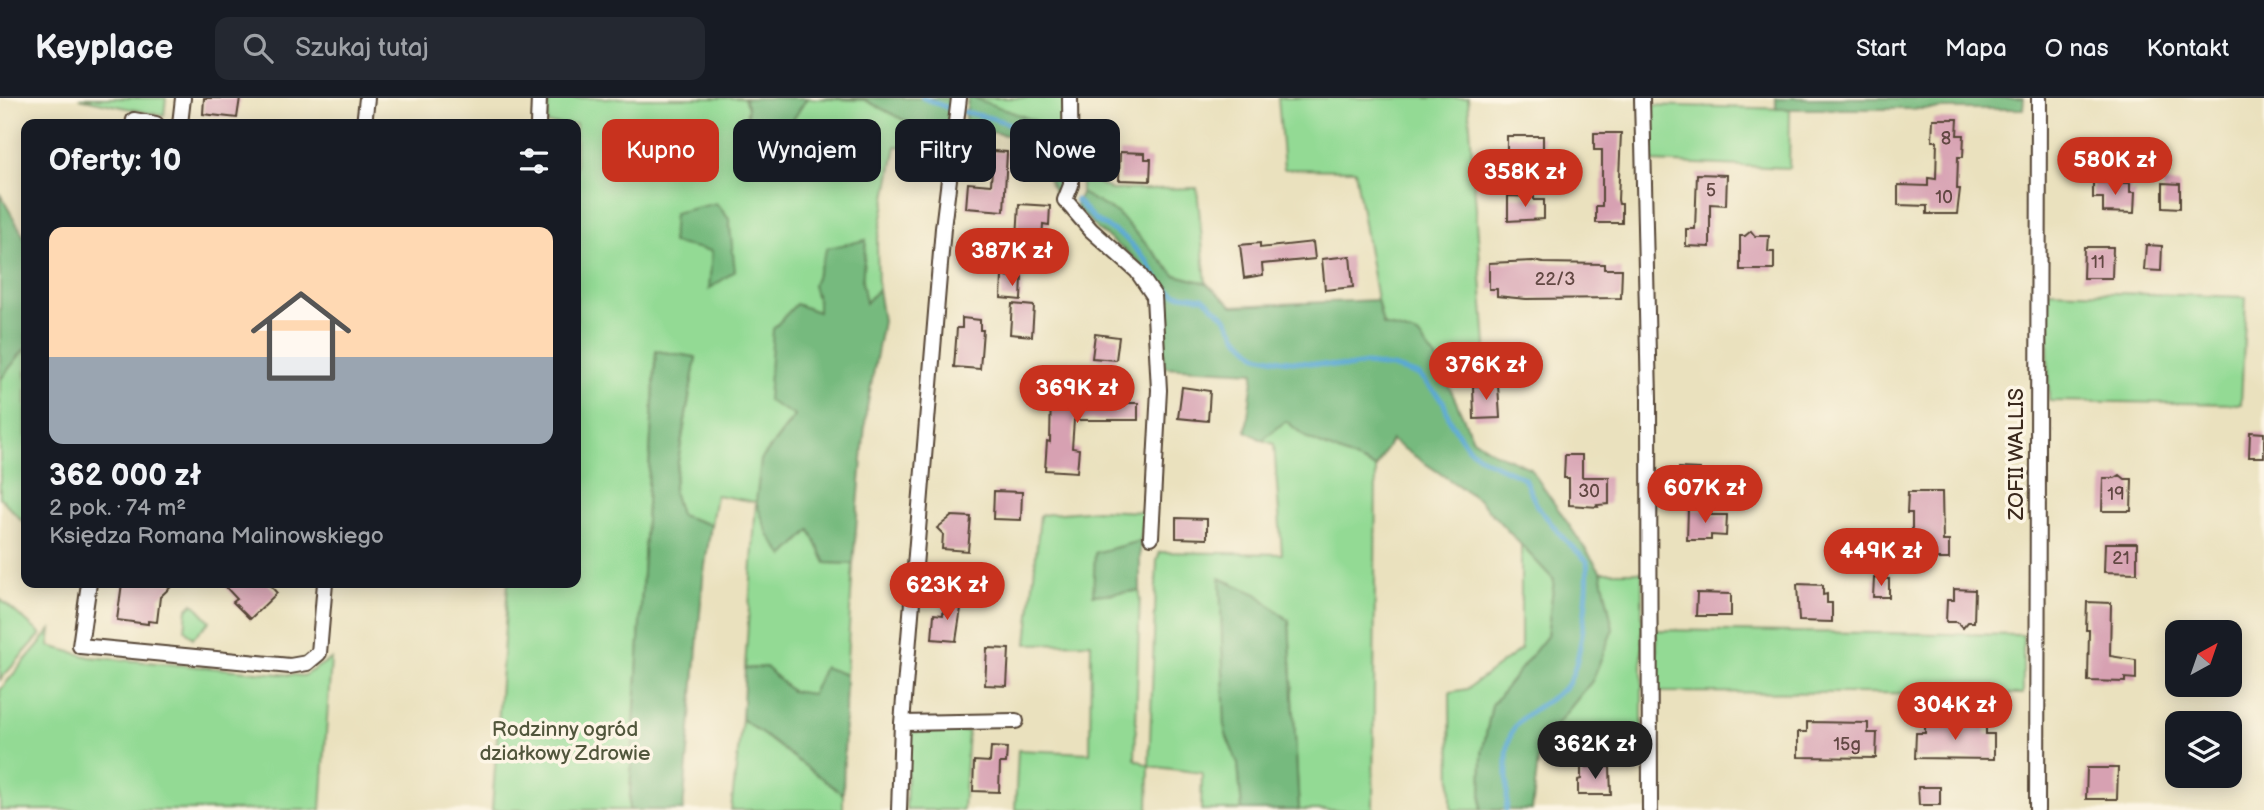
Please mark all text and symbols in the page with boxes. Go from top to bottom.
search box [215,17,705,80]
text: Keyplace [35,28,173,68]
icon: search [239,29,277,67]
text: Szukaj tutaj [295,33,429,64]
text: Start [1856,34,1907,63]
text: Mapa [1945,34,2007,63]
text: O nas [2045,34,2109,63]
text: Kontakt [2147,34,2229,63]
chip: Kupno [602,119,719,182]
chip: Wynajem [733,119,881,182]
chip: Filtry [895,119,996,182]
chip: Nowe [1010,119,1120,182]
house number: 8 [1941,128,1951,149]
pin: 580K zł [2050,138,2180,197]
icon: filters [515,142,553,180]
text: Oferty: 10 [49,143,181,179]
text: 580K zł [2073,146,2157,174]
pin: 358K zł [1460,150,1590,209]
text: 358K zł [1484,158,1566,186]
house number: 5 [1706,180,1716,201]
house number: 10 [1935,187,1953,208]
pin: 387K zł [947,228,1077,288]
text: 387K zł [971,237,1053,265]
house number: 11 [2091,252,2105,273]
house number: 22/3 [1535,269,1575,290]
icon: home [238,273,364,399]
pin: 376K zł [1421,342,1551,402]
text: 376K zł [1445,351,1527,379]
pin: 369K zł [1012,366,1142,425]
text: 369K zł [1036,374,1118,402]
street label: ZOFII WALLIS [2004,388,2029,521]
text: 362 000 zł [49,458,201,494]
pin: 607K zł [1640,466,1770,525]
text: 607K zł [1664,474,1746,502]
house number: 30 [1578,481,1600,502]
house number: 19 [2107,484,2125,505]
text: 2 pok. · 74 m² [49,494,186,522]
text: Księdza Romana Malinowskiego [49,522,384,550]
pin: 449K zł [1816,528,1946,588]
text: 449K zł [1840,537,1922,565]
house number: 21 [2112,548,2130,569]
pin: 623K zł [882,562,1012,622]
text: 623K zł [906,571,988,599]
north arrow [2165,620,2242,696]
map controls [2165,620,2242,788]
pin: 304K zł [1890,682,2020,742]
text: 304K zł [1913,691,1997,719]
button: layers [2165,711,2242,788]
park label: Rodzinny ogród działkowy Zdrowie [480,717,650,766]
pin: 362K zł [1530,722,1660,781]
text: 362K zł [1553,730,1637,758]
house number: 15g [1833,734,1861,755]

